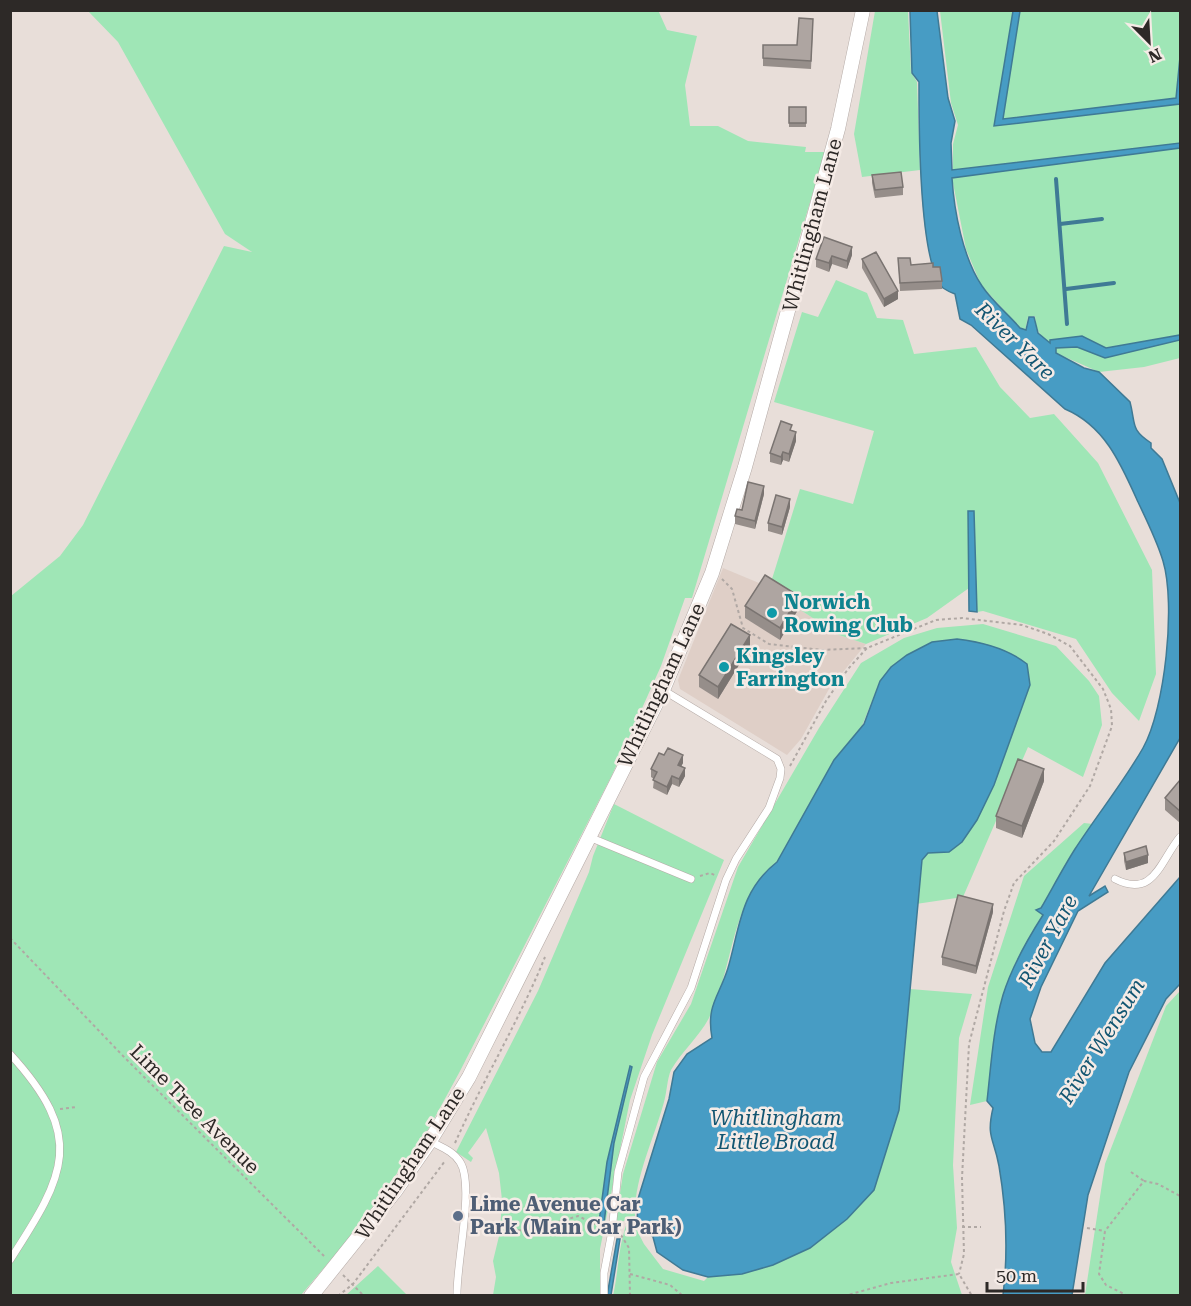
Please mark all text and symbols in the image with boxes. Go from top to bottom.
north arrow [1119,12,1179,72]
text: N [1145,44,1164,66]
street label: Whitlingham Lane [777,136,847,314]
water label: River Yare [970,297,1059,385]
place label: Norwich Rowing Club [784,590,913,637]
street label: Whitlingham Lane [612,599,710,771]
marker: Norwich Rowing Club [765,606,779,620]
place label: Kingsley Farrington [736,644,845,691]
marker: Kingsley Farrington [717,660,731,674]
water label: River Yare [1013,891,1082,992]
water label: River Wensum [1054,974,1150,1108]
street label: Lime Tree Avenue [125,1039,265,1179]
street label: Whitlingham Lane [350,1082,470,1244]
water label: Whitlingham Little Broad [710,1106,842,1154]
place label: Lime Avenue Car Park (Main Car Park) [470,1192,682,1239]
marker: Lime Avenue Car Park (Main Car Park) [451,1209,465,1223]
scale bar [987,1255,1083,1293]
text: 50 m [996,1265,1037,1286]

